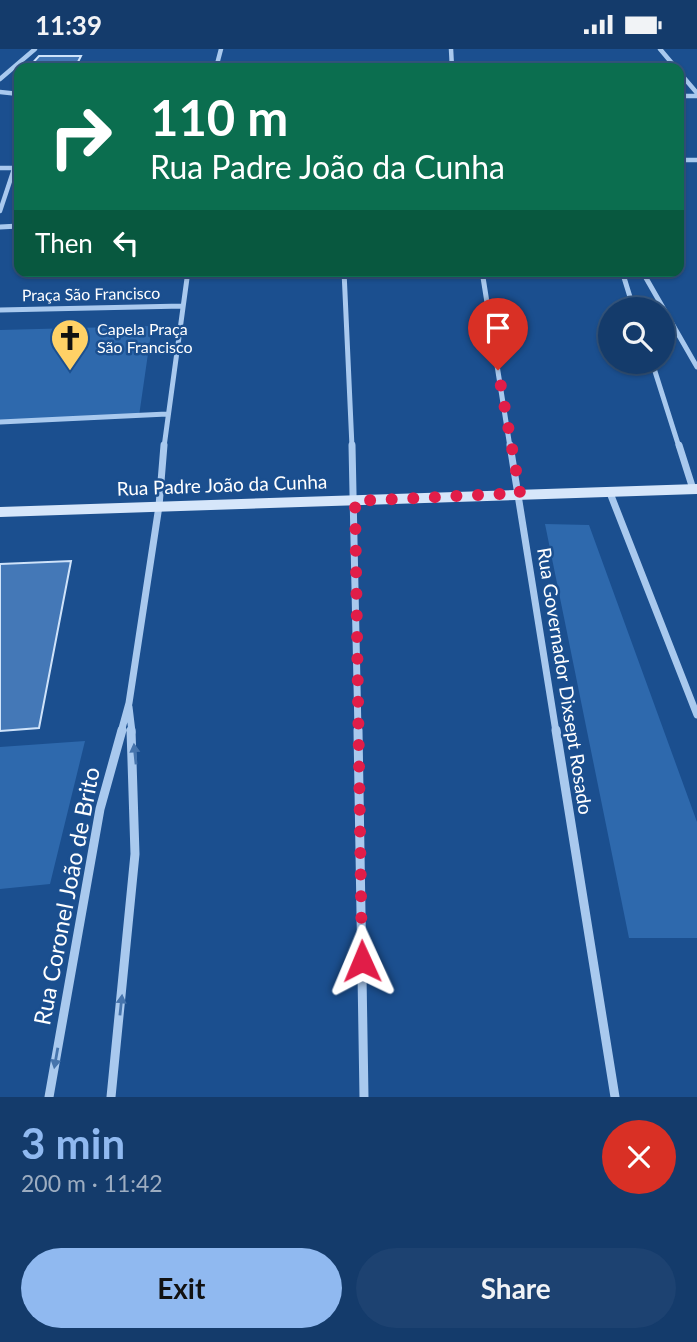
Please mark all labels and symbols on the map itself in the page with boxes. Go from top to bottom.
street label: Praça São Francisco [22,283,160,304]
pin [468,298,528,370]
church icon: Capela Praça São Francisco [49,317,91,372]
place label: Capela Praça São Francisco [97,319,193,356]
street label: Rua Padre João da Cunha [116,469,328,500]
street label: Rua Governador Dixsept Rosado [533,546,598,816]
one-way arrow [129,743,140,765]
street label: Rua Coronel João de Brito [27,764,105,1027]
position arrow [325,924,399,998]
one-way arrow [116,994,127,1016]
one-way arrow [50,1047,61,1069]

